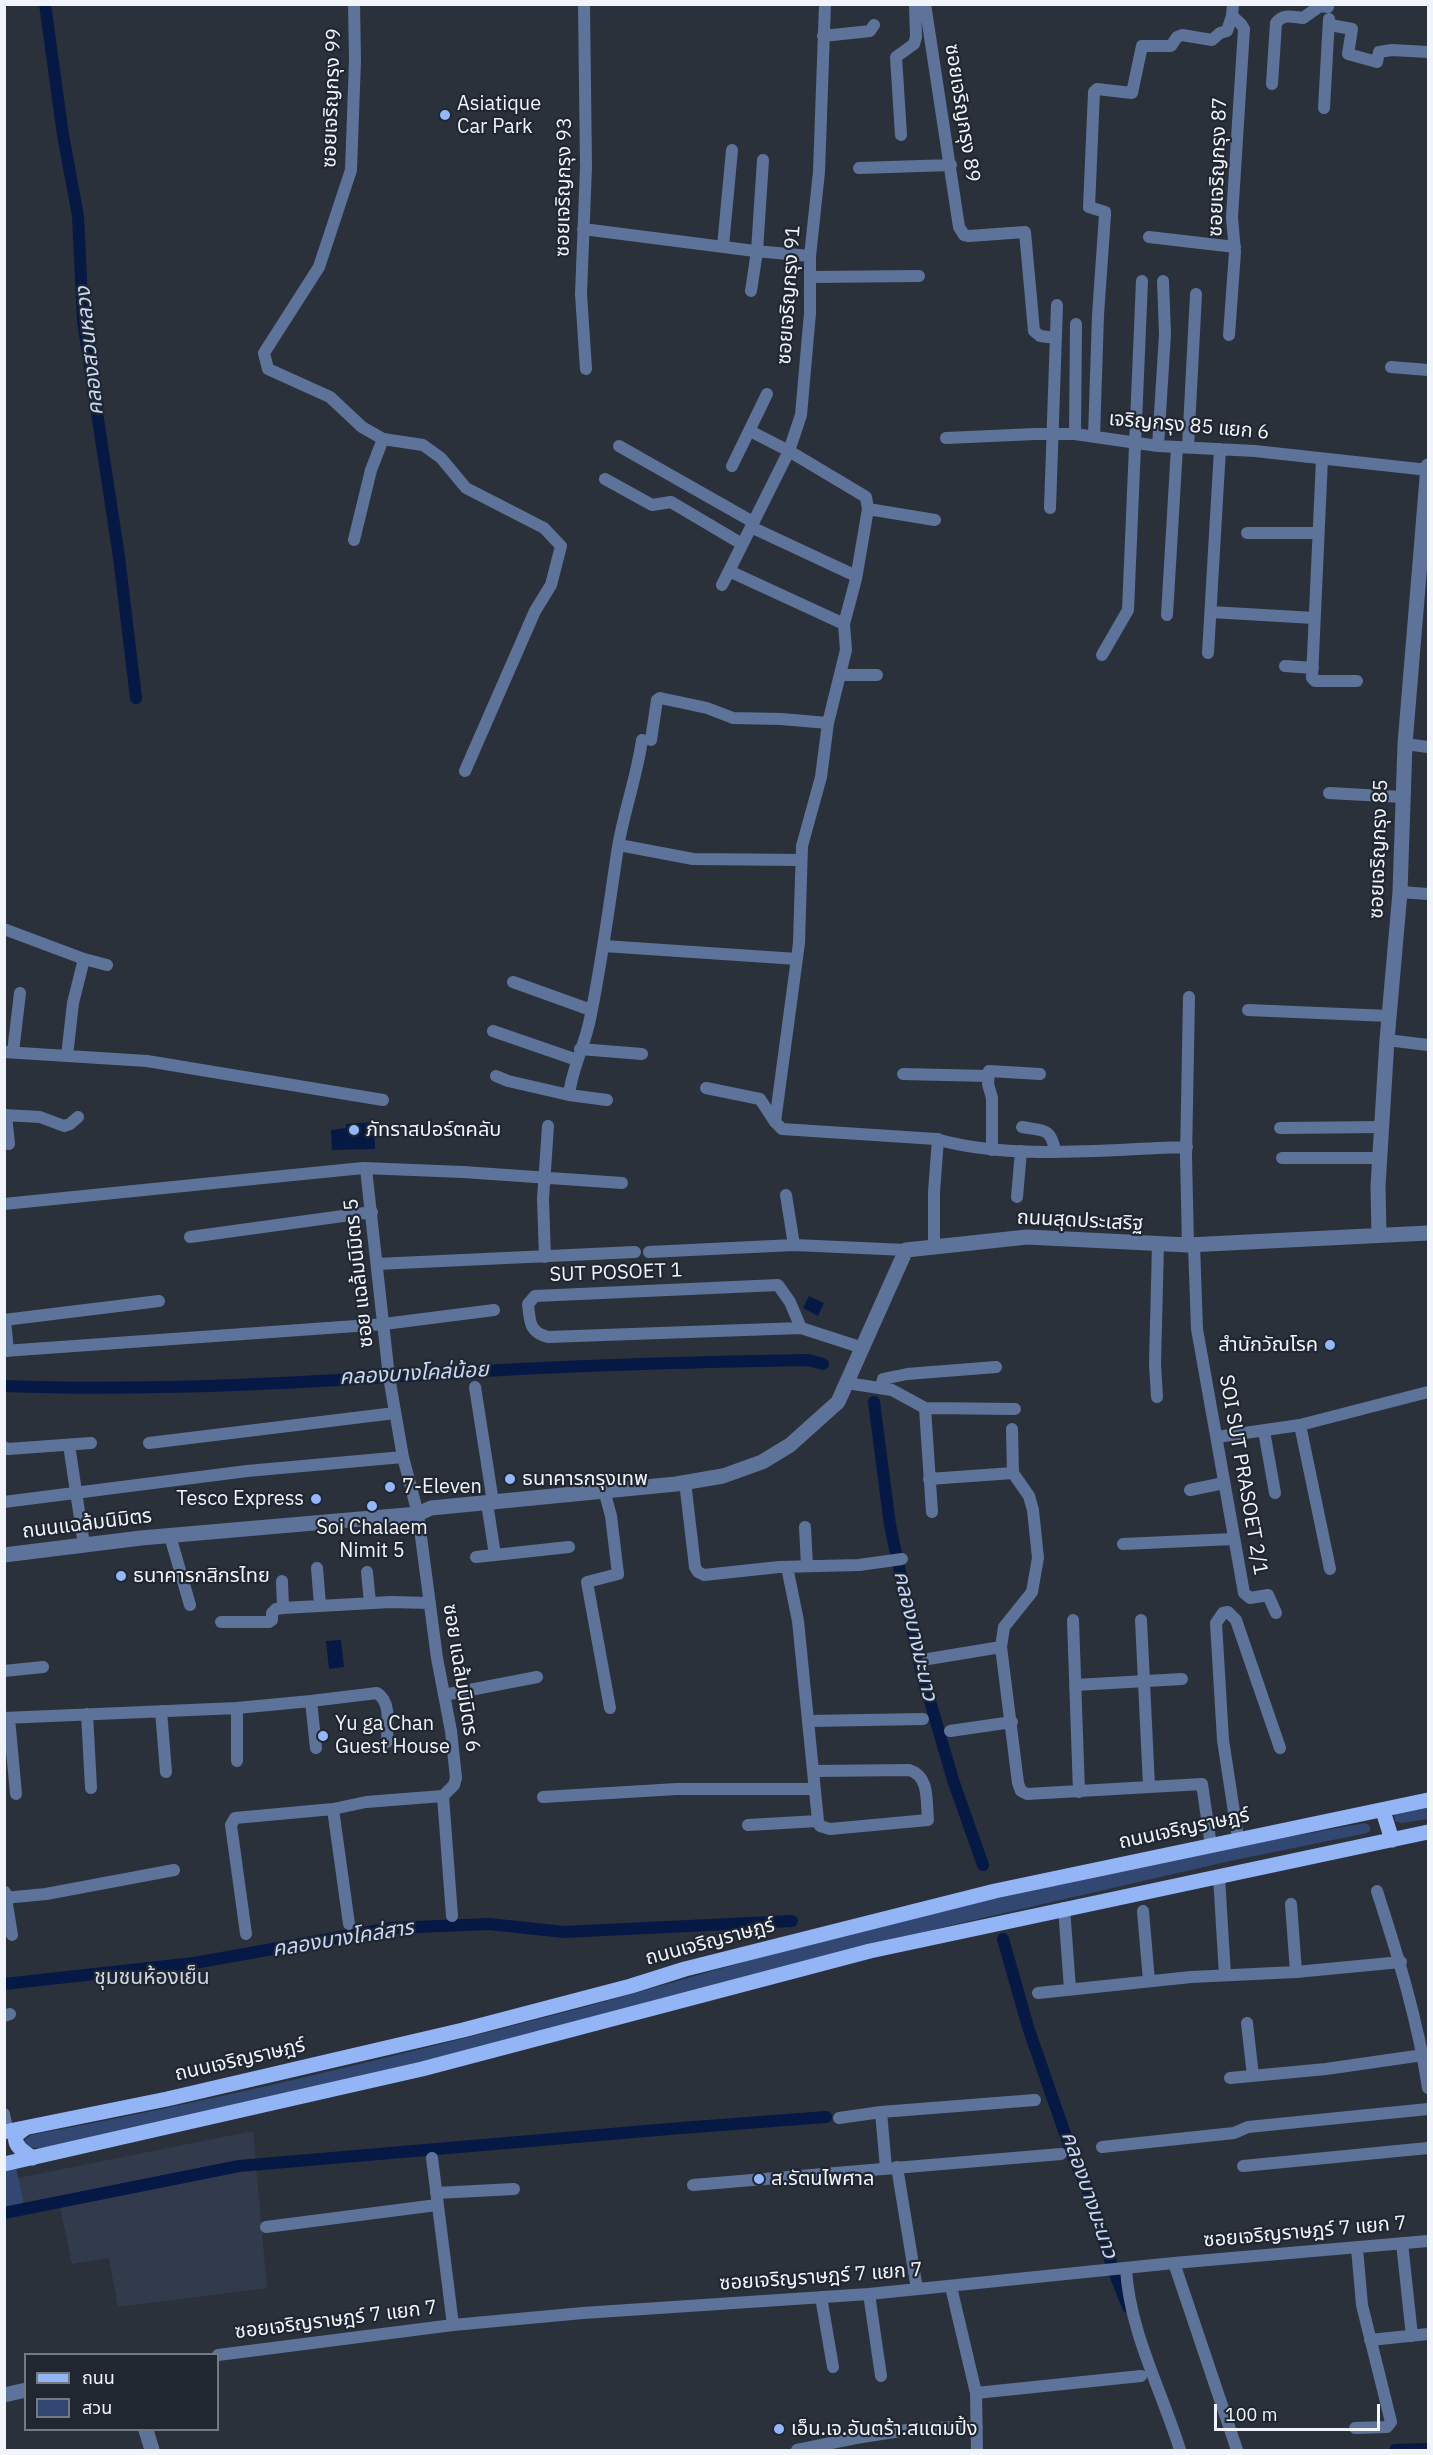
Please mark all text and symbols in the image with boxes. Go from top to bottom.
street label: ซอยเจริญกรุง 99 [318,28,346,168]
street label: ซอยเจริญกรุง 89 [939,42,985,184]
place label: Asiatique Car Park [457,92,541,139]
street label: ซอยเจริญกรุง 87 [1204,97,1232,237]
marker: Asiatique Car Park [438,108,452,122]
street label: ซอยเจริญกรุง 93 [551,117,577,257]
street label: ซอยเจริญกรุง 91 [772,225,806,365]
water label: คลองสวนหลวง [71,285,109,417]
street label: เจริญกรุง 85 แยก 6 [1108,407,1270,445]
street label: ซอยเจริญกรุง 85 [1365,779,1393,919]
place label: ภัทราสปอร์ตคลับ [366,1118,501,1142]
marker: ภัทราสปอร์ตคลับ [347,1123,361,1137]
street label: ซอย แฉล้มนิมิตร 5 [339,1197,379,1349]
street label: ถนนสุดประเสริฐ [1016,1206,1144,1236]
street label: SUT POSOET 1 [549,1259,683,1287]
place label: สำนักวัณโรค [1218,1333,1318,1357]
marker: สำนักวัณโรค [1323,1338,1337,1352]
water label: คลองบางโคล่น้อย [339,1358,489,1390]
street label: SOI SUT PRASOET 2/1 [1214,1373,1272,1577]
place label: ธนาคารกรุงเทพ [522,1467,648,1491]
marker: ธนาคารกรุงเทพ [503,1472,517,1486]
place label: 7-Eleven [402,1475,482,1499]
marker: 7-Eleven [383,1480,397,1494]
place label: Tesco Express [176,1487,304,1511]
marker: Tesco Express [309,1492,323,1506]
marker: Soi Chalaem Nimit 5 [365,1499,379,1513]
street label: ถนนแฉล้มนิมิตร [21,1504,153,1544]
place label: Soi Chalaem Nimit 5 [316,1516,428,1563]
place label: ธนาคารกสิกรไทย [133,1564,270,1588]
marker: ธนาคารกสิกรไทย [114,1569,128,1583]
water label: คลองบางมะนาว [888,1569,942,1703]
street label: ซอย แฉล้มนิมิตร 6 [437,1602,485,1754]
place label: Yu ga Chan Guest House [335,1712,450,1759]
marker: Yu ga Chan Guest House [316,1729,330,1743]
street label: ถนนเจริญราษฎร์ [1116,1803,1252,1855]
street label: ถนนเจริญราษฎร์ [643,1913,777,1971]
water label: คลองบางโคล่สาร [271,1915,415,1963]
district label: ชุมชนห้องเย็น [94,1965,210,1991]
street label: ถนนเจริญราษฎร์ [173,2033,307,2087]
water label: คลองบางมะนาว [1056,2128,1122,2262]
place label: ส.รัตนไพศาล [771,2167,874,2191]
marker: ส.รัตนไพศาล [752,2172,766,2186]
street label: ซอยเจริญราษฎร์ 7 แยก 7 [1203,2211,1407,2253]
street label: ซอยเจริญราษฎร์ 7 แยก 7 [719,2258,923,2296]
street label: ซอยเจริญราษฎร์ 7 แยก 7 [233,2296,439,2344]
legend [24,2353,219,2431]
text: ถนน [82,2366,115,2389]
scale bar [1217,2392,1384,2430]
text: สวน [82,2396,112,2419]
text: 100 m [1225,2403,1277,2426]
place label: เอ็น.เจ.อันตร้า.สแตมปิ้ง [791,2417,977,2441]
marker: เอ็น.เจ.อันตร้า.สแตมปิ้ง [772,2422,786,2436]

